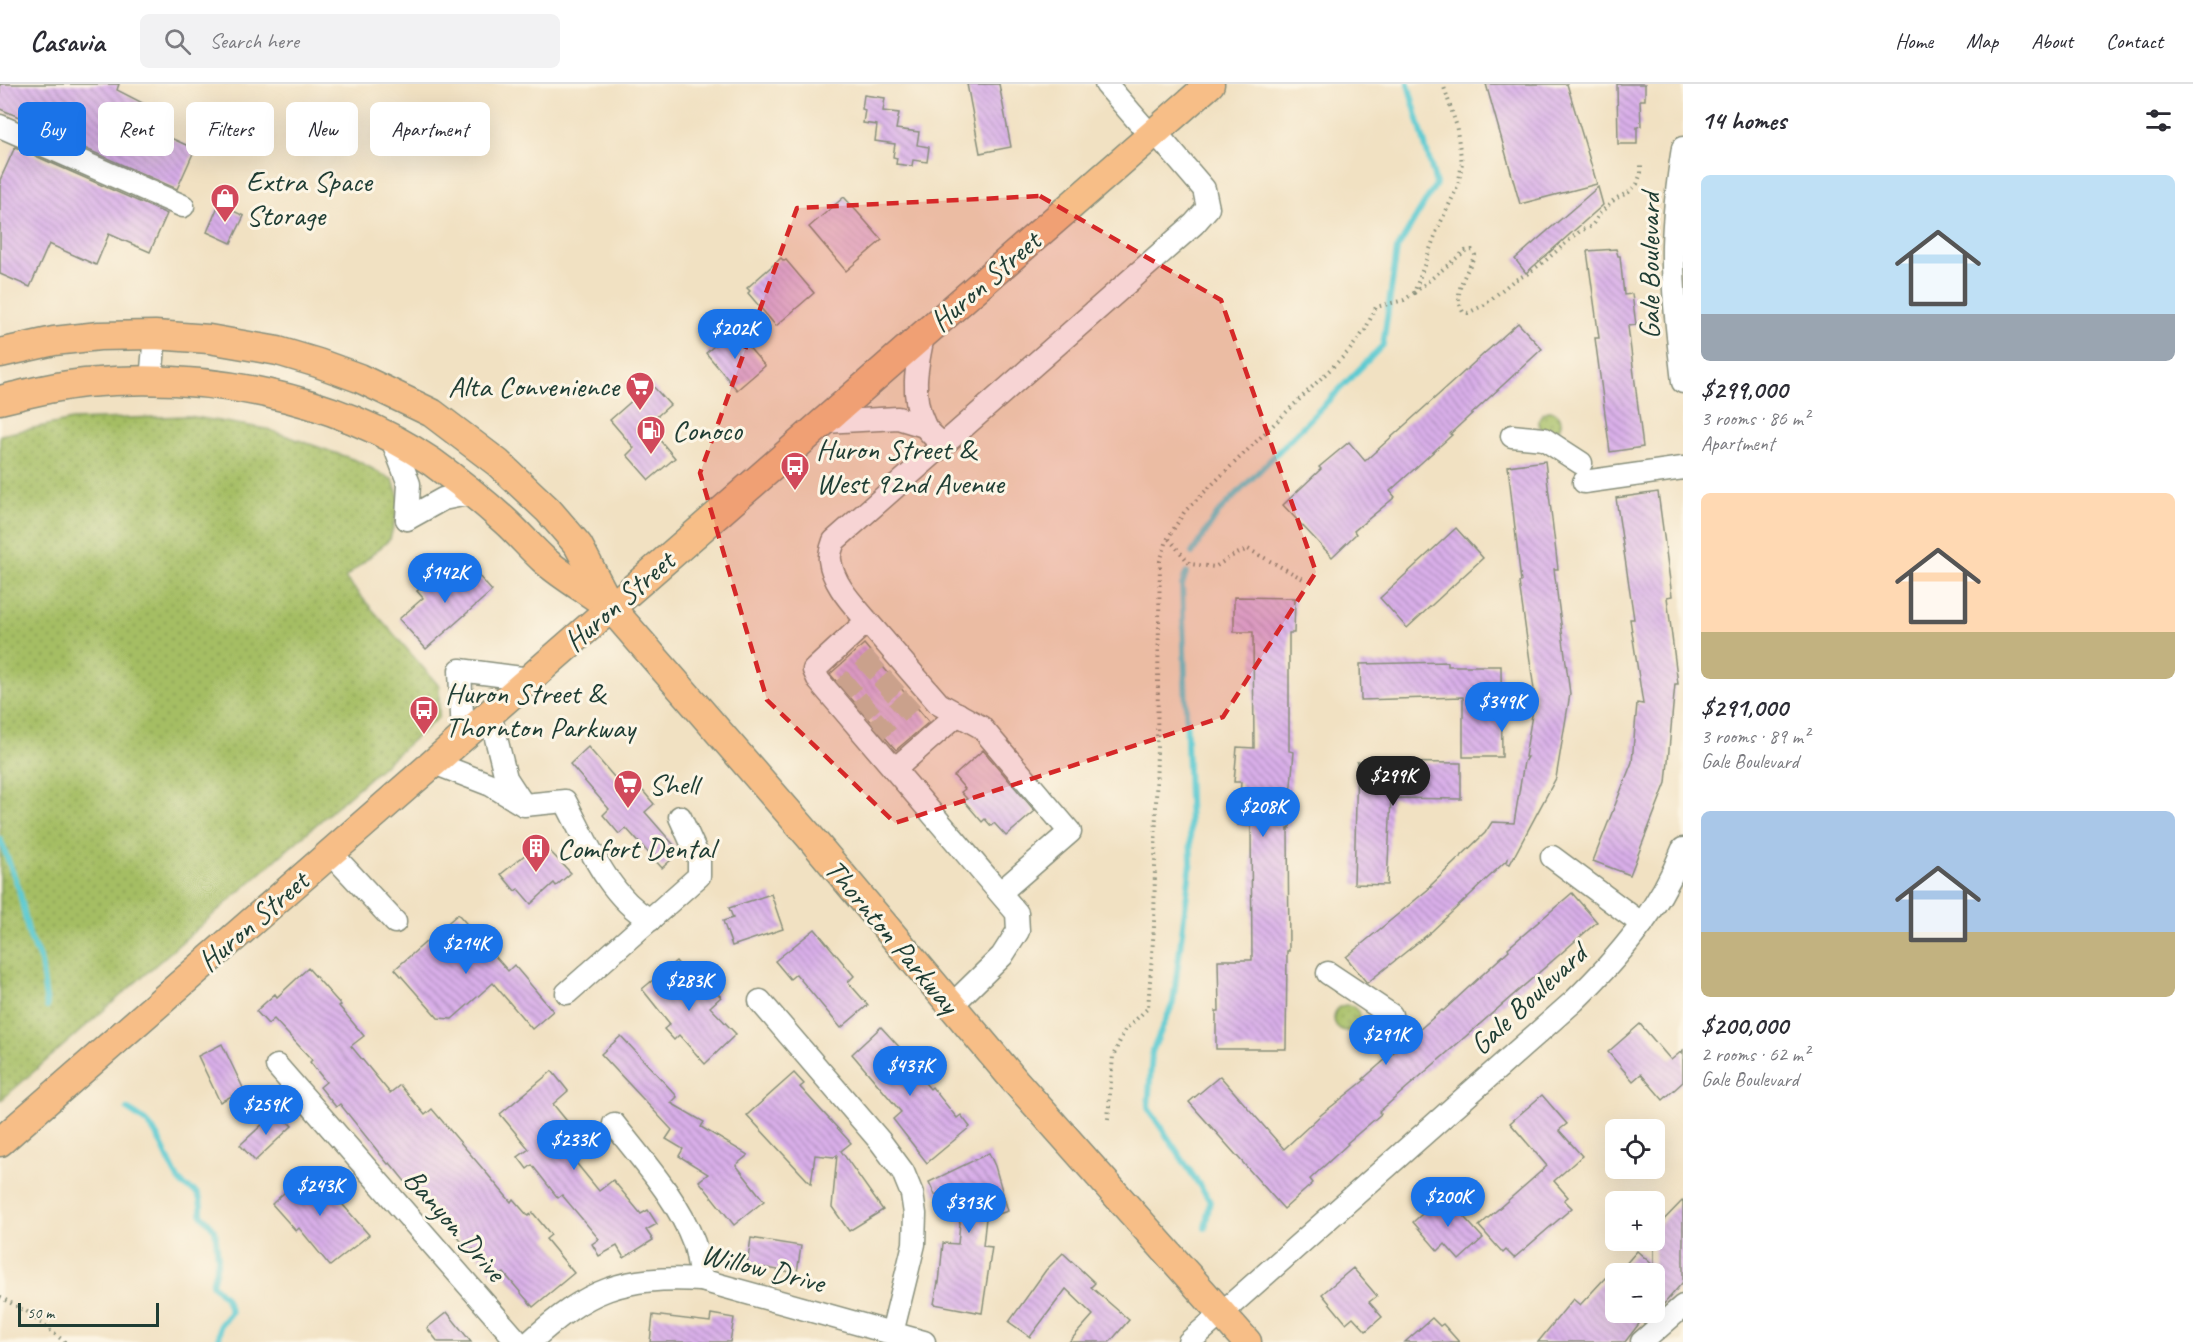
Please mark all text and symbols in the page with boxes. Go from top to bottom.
search box [140,14,560,68]
text: Casavia [30,24,104,59]
icon: search [161,25,194,58]
text: Search here [209,27,299,55]
text: Home [1895,28,1933,54]
text: Map [1966,28,1998,54]
text: About [2031,28,2073,54]
text: Contact [2106,28,2163,54]
chip: Buy [18,102,86,156]
chip: Rent [98,102,174,156]
chip: Filters [186,102,274,156]
chip: New [286,102,358,156]
chip: Apartment [370,102,490,156]
text: 14 homes [1701,104,1786,137]
icon: filters [2142,104,2175,137]
place label: Extra Space Storage [246,162,374,234]
shop icon: Extra Space Storage [209,182,241,224]
street label: Gale Boulevard [1630,189,1668,339]
icon: home [1884,214,1992,322]
street label: Huron Street [922,220,1051,340]
pin: $202K [693,309,777,360]
text: $202K [712,316,758,341]
place label: Alta Convenience [448,367,621,405]
supermarket icon: Alta Convenience [624,370,656,412]
text: $299,000 [1701,373,1787,406]
text: 3 rooms · 86 m² [1701,406,1809,431]
place label: Conoco [672,411,743,449]
fuel station icon: Conoco [635,414,667,456]
place label: Huron Street & West 92nd Avenue [816,430,1006,502]
text: Apartment [1701,431,1774,456]
bus stop icon: Huron Street & West 92nd Avenue [779,450,811,492]
icon: home [1884,532,1992,640]
street label: Huron Street [556,540,685,660]
pin: $142K [403,553,487,604]
text: $142K [422,560,468,585]
place label: Huron Street & Thornton Parkway [445,674,638,746]
pin: $349K [1460,682,1544,733]
text: $349K [1479,689,1525,714]
text: $291,000 [1701,691,1788,724]
bus stop icon: Huron Street & Thornton Parkway [408,694,440,736]
text: 3 rooms · 89 m² [1701,724,1809,749]
text: Gale Boulevard [1701,749,1799,774]
pin: $299K [1351,756,1435,807]
text: $299K [1370,763,1416,788]
place label: Shell [649,765,703,803]
supermarket icon: Shell [612,768,644,810]
pin: $208K [1221,787,1305,838]
text: $208K [1240,794,1286,819]
place label: Comfort Dental [557,829,719,867]
building icon: Comfort Dental [520,832,552,874]
icon: home [1884,850,1992,958]
street label: Thornton Parkway [816,851,969,1023]
street label: Huron Street [190,860,319,980]
pin: $214K [424,924,508,975]
text: $214K [443,931,489,956]
street label: Gale Boulevard [1461,932,1598,1063]
pin: $283K [647,961,731,1012]
text: $283K [666,968,712,993]
text: $200,000 [1701,1009,1788,1042]
pin: $291K [1344,1015,1428,1066]
text: $291K [1363,1022,1409,1047]
text: 2 rooms · 62 m² [1701,1042,1809,1067]
pin: $437K [868,1046,952,1097]
text: $437K [887,1053,933,1078]
text: Gale Boulevard [1701,1067,1799,1092]
pin: $259K [224,1085,308,1136]
text: $259K [243,1092,289,1117]
map controls [1605,1119,1665,1323]
button: locate [1605,1119,1665,1179]
pin: $233K [532,1120,616,1171]
text: $233K [551,1127,597,1152]
street label: Banyon Drive [396,1161,516,1291]
pin: $243K [278,1166,362,1217]
text: $243K [297,1173,343,1198]
pin: $200K [1406,1177,1490,1228]
pin: $313K [927,1183,1011,1234]
text: $200K [1425,1184,1471,1209]
text: $313K [946,1190,992,1215]
button: + [1605,1191,1665,1251]
street label: Willow Drive [698,1234,831,1302]
button: − [1605,1263,1665,1323]
scale bar [18,1300,159,1328]
text: 50 m [27,1303,54,1323]

